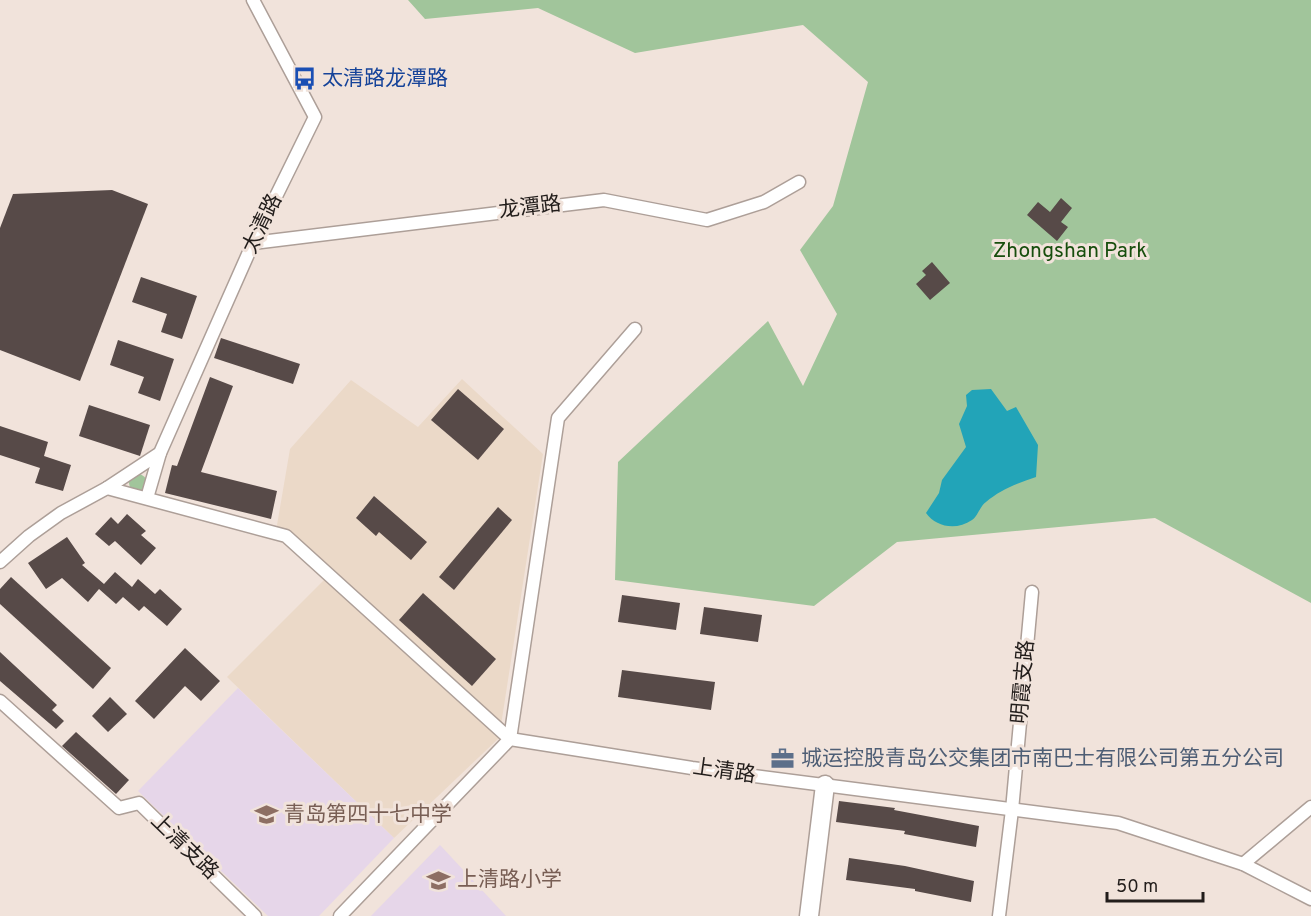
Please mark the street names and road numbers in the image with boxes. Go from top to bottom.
street label: 太清路 [237,190,289,258]
street label: 龙潭路 [497,191,563,225]
street label: 明霞支路 [1007,639,1041,725]
street label: 上清路 [691,754,757,790]
street label: 上清支路 [144,808,224,886]

